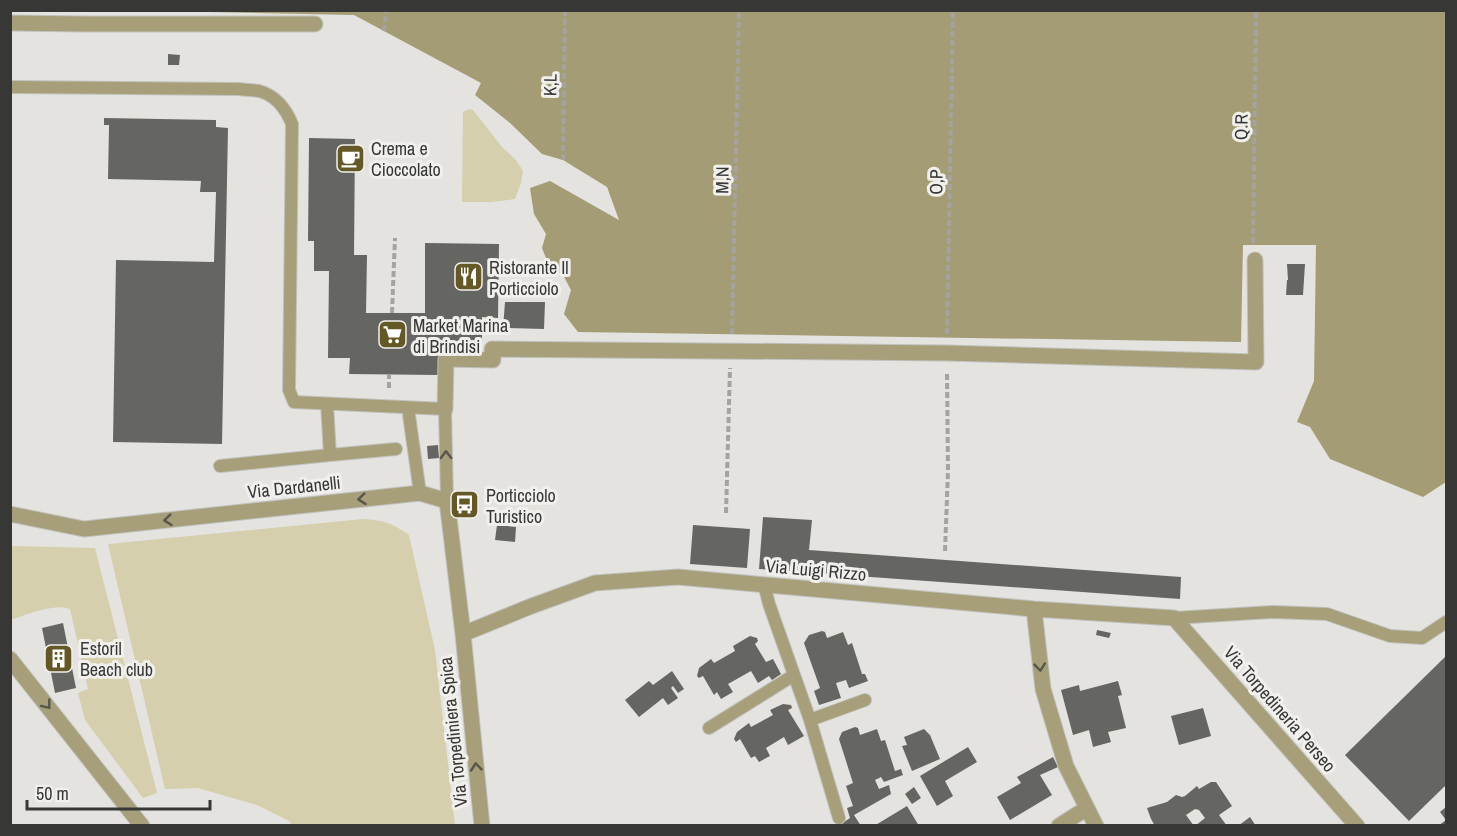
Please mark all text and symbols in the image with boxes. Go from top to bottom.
street label: K,L [537,74,563,96]
street label: Q.R [1228,113,1254,140]
place label: Crema e Cioccolato [371,136,441,182]
cafe icon: Crema e Cioccolato [334,142,366,174]
street label: M,N [709,166,735,194]
street label: O,P [923,169,949,195]
place label: Ristorante Il Porticciolo [489,255,569,301]
restaurant icon: Ristorante Il Porticciolo [452,261,484,293]
place label: Market Marina di Brindisi [413,313,508,359]
supermarket icon: Market Marina di Brindisi [376,319,408,351]
one-way arrow [440,450,453,459]
street label: Via Dardanelli [246,470,342,504]
place label: Porticciolo Turistico [486,483,556,529]
bus stop icon: Porticciolo Turistico [449,489,481,521]
one-way arrow [357,492,367,505]
one-way arrow [163,513,173,526]
street label: Via Luigi Rizzo [765,553,867,587]
place label: Estoril Beach club [80,636,153,682]
street label: Via Torpedineria Perseo [1218,641,1342,777]
building icon: Estoril Beach club [43,642,75,674]
street label: Via Torpediniera Spica [433,656,473,808]
one-way arrow [1034,663,1046,672]
one-way arrow [39,699,50,710]
one-way arrow [470,763,483,772]
scale bar [27,773,210,811]
text: 50 m [36,781,69,806]

